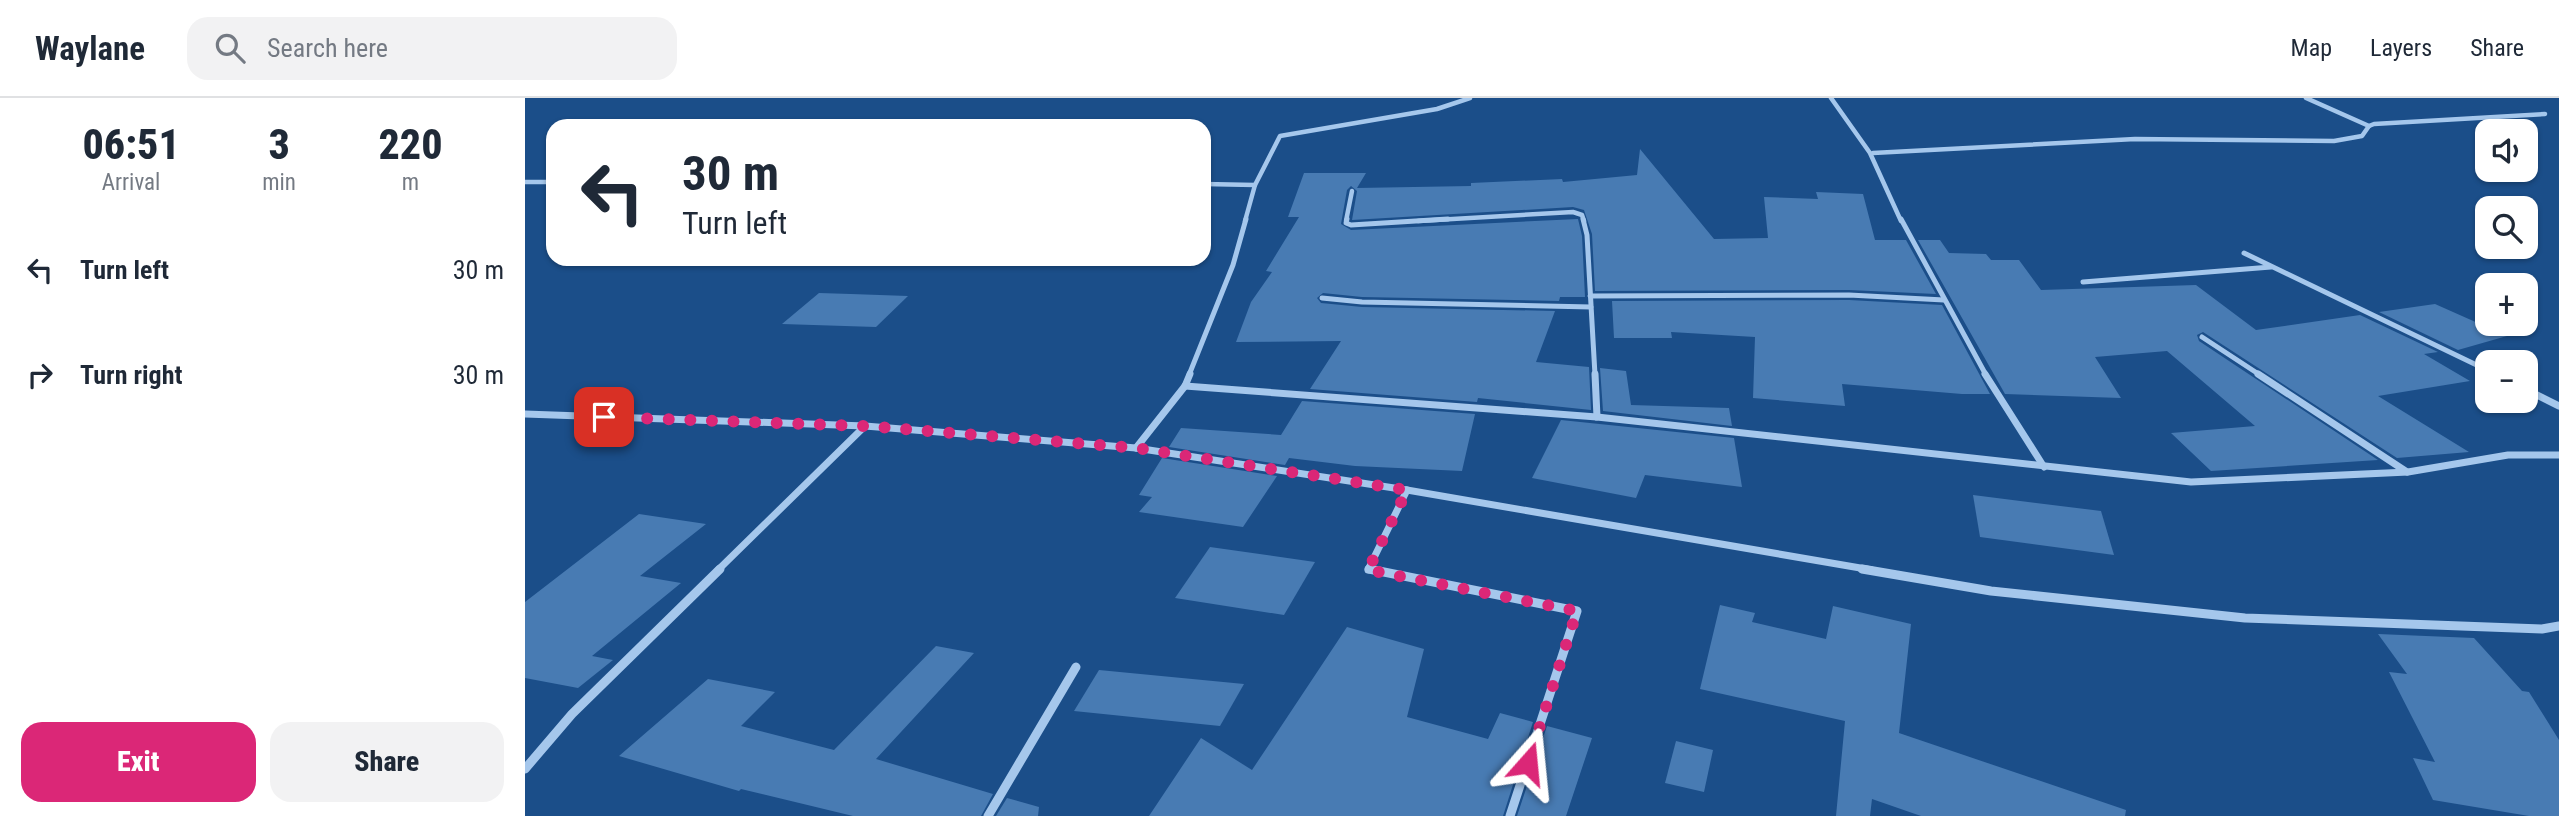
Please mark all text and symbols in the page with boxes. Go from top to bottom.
search box [187,17,677,80]
text: Waylane [35,29,145,68]
icon: search [211,29,249,67]
text: Search here [267,33,388,63]
text: Map [2291,34,2332,62]
text: Layers [2370,34,2432,62]
text: Share [2470,34,2524,62]
map controls [2475,119,2538,413]
button: sound [2475,119,2538,182]
text: 06:51 [82,120,180,169]
text: 3 [268,120,290,169]
text: 220 [378,120,443,169]
text: 30 m [682,145,779,202]
icon: left [567,147,658,238]
text: Arrival [102,169,160,196]
text: min [262,169,296,196]
text: m [402,169,419,196]
button: search [2475,196,2538,259]
text: Turn left [682,204,787,242]
icon: left [21,251,59,289]
text: Turn left [80,255,169,285]
text: 30 m [453,255,504,285]
button: + [2475,273,2538,336]
button: − [2475,350,2538,413]
icon: right [21,356,59,394]
text: Turn right [80,360,182,390]
text: 30 m [453,360,504,390]
pin [574,387,634,447]
icon: arrive [585,398,623,436]
button: Exit [21,722,256,802]
button: Share [270,722,504,802]
position arrow [1491,726,1565,800]

